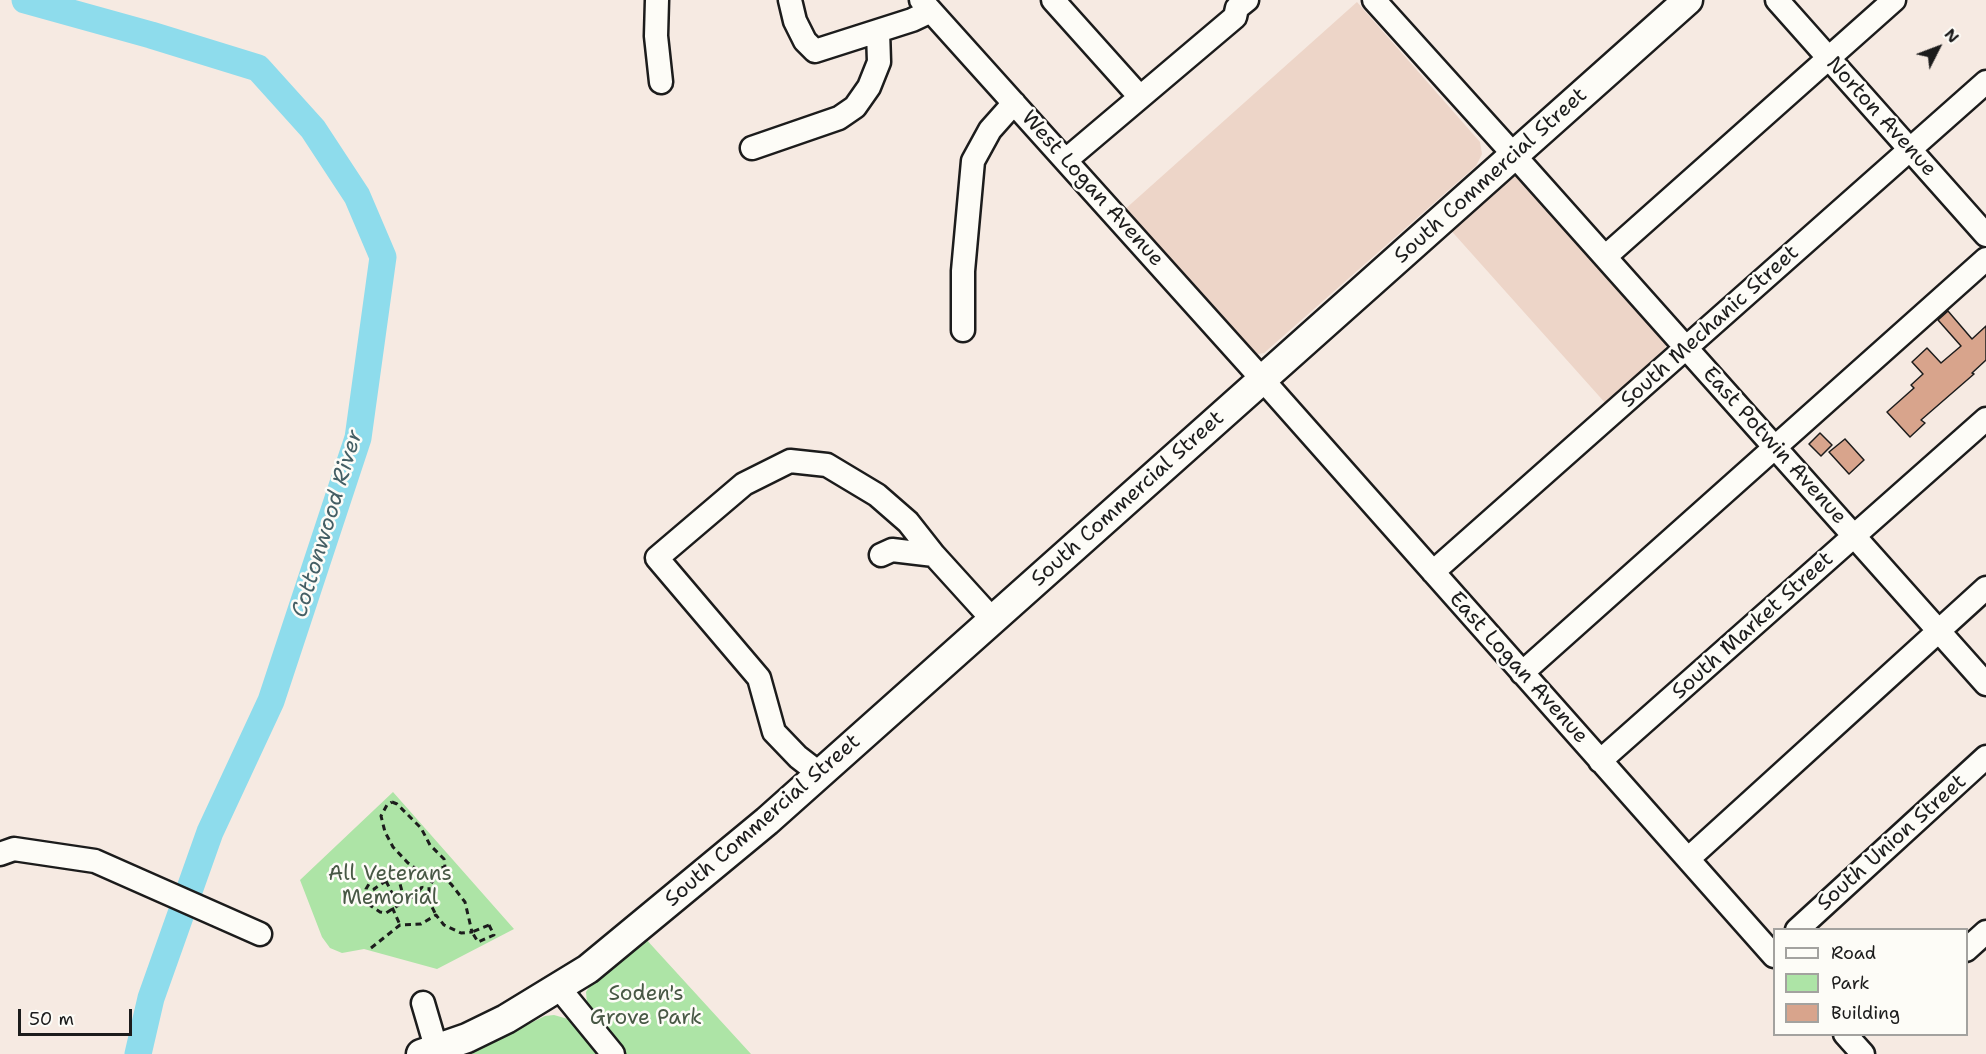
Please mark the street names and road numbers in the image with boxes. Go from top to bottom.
street label: Norton Avenue [1821,52,1941,182]
street label: South Commercial Street [1389,83,1593,269]
street label: West Logan Avenue [1015,106,1169,272]
street label: South Mechanic Street [1616,240,1804,414]
street label: East Potwin Avenue [1697,362,1851,530]
street label: South Commercial Street [1026,406,1230,592]
street label: South Market Street [1667,547,1839,705]
street label: East Logan Avenue [1443,587,1593,749]
street label: South Commercial Street [660,729,866,913]
street label: South Union Street [1812,769,1972,917]

